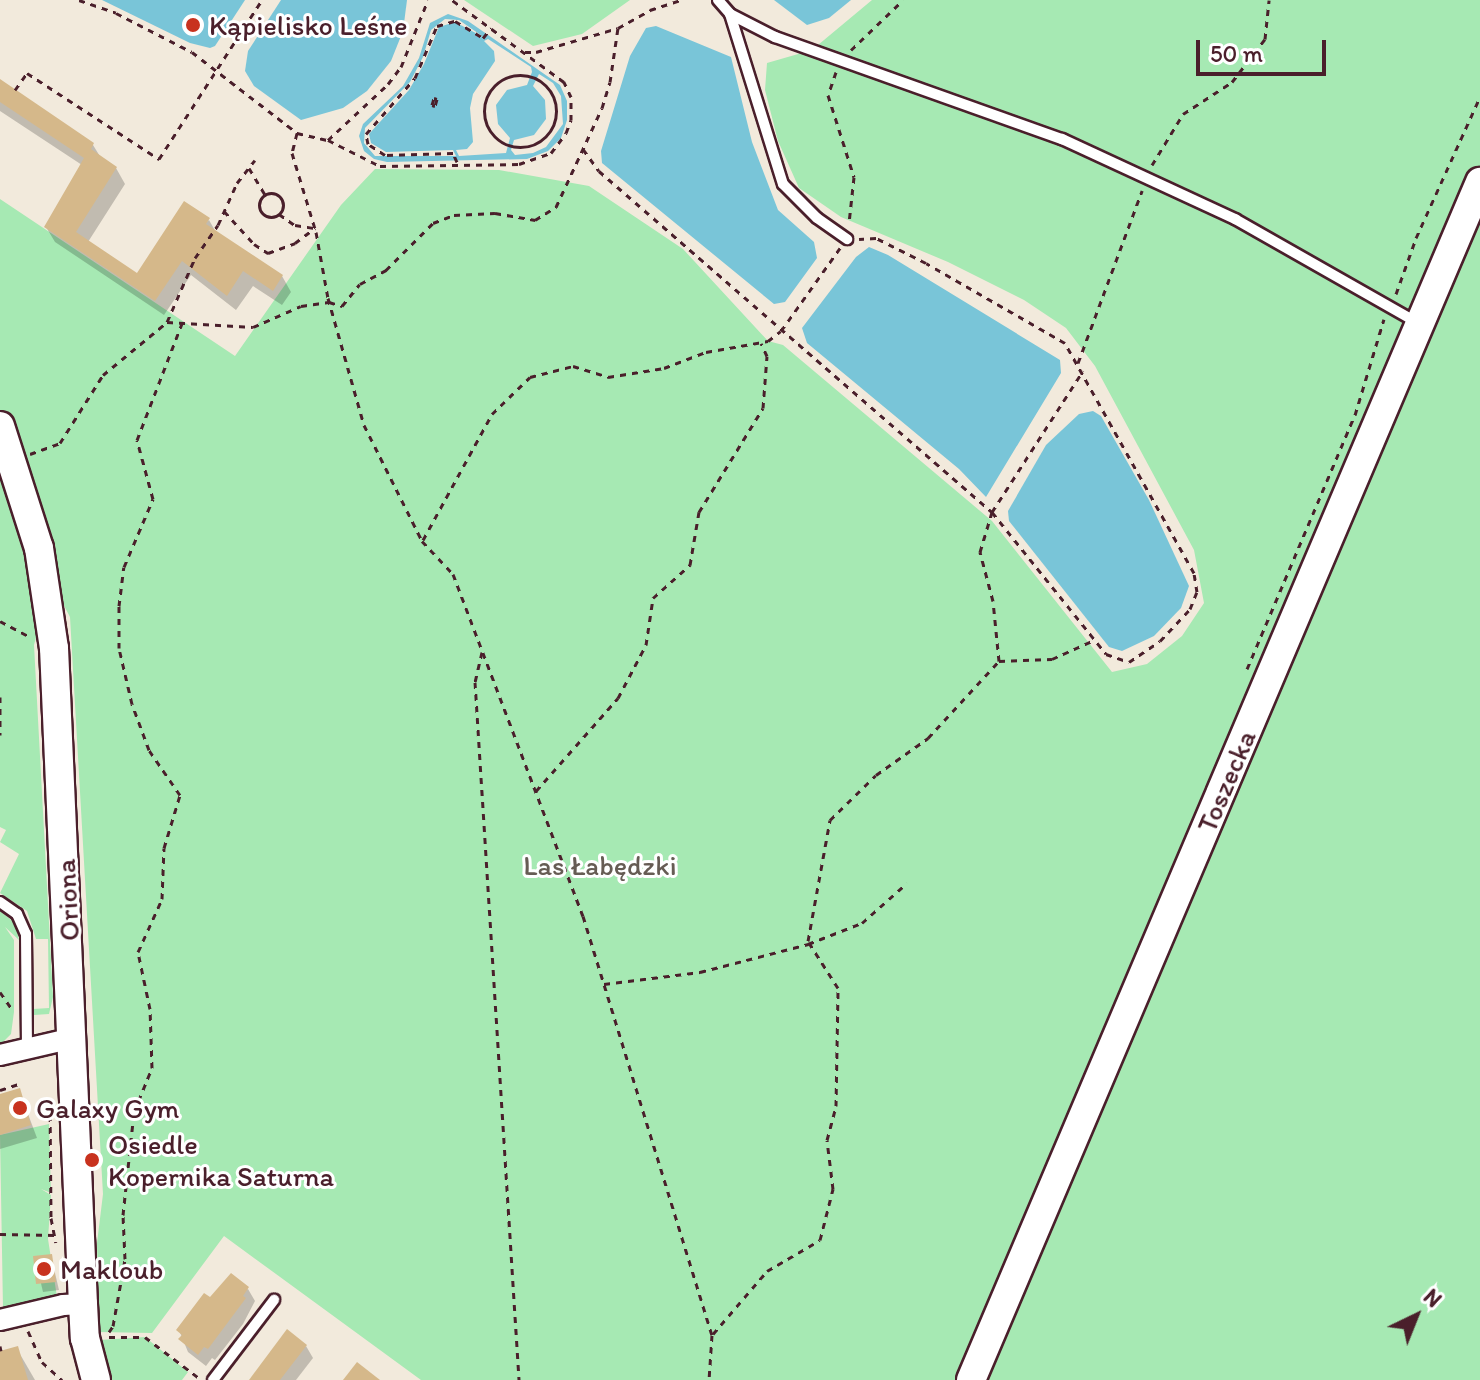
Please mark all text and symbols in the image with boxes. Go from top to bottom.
place label: Kąpielisko Leśne [209,8,408,42]
marker: Kąpielisko Leśne [184,16,202,34]
scale bar [1200,24,1330,74]
text: 50 m [1210,39,1263,68]
street label: Toszecka [1189,725,1263,837]
park label: Las Łabędzki [523,848,677,882]
street label: Oriona [48,858,86,942]
place label: Galaxy Gym [36,1091,179,1125]
marker: Galaxy Gym [11,1099,29,1117]
place label: Osiedle Kopernika Saturna [108,1127,334,1193]
marker: Osiedle Kopernika Saturna [83,1151,101,1169]
place label: Makloub [60,1252,163,1286]
marker: Makloub [35,1260,53,1278]
north arrow [1376,1276,1456,1356]
text: N [1418,1283,1447,1313]

